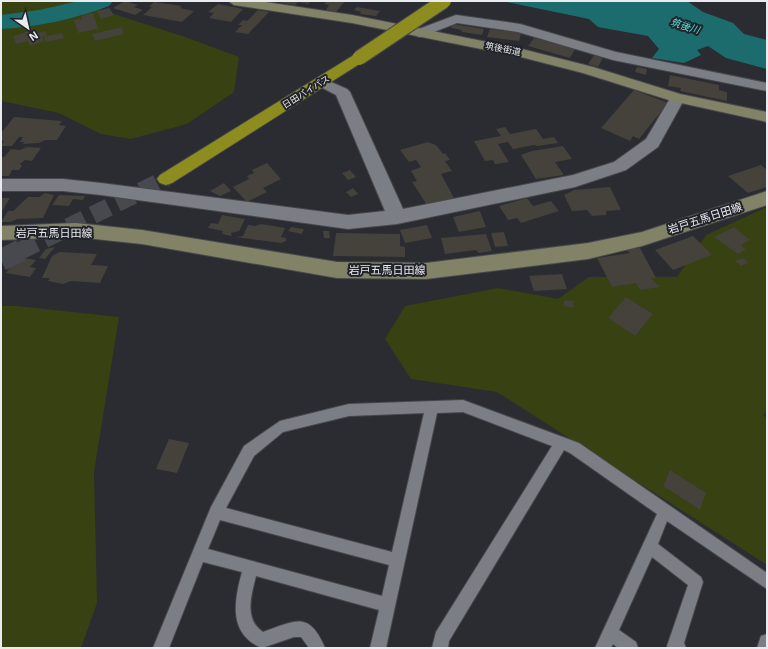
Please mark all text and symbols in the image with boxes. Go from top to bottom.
north arrow [8,8,48,48]
water label: 筑後川 [669,16,702,36]
text: N [27,29,40,44]
street label: 筑後街道 [484,41,522,57]
street label: 日田バイパス [281,73,331,111]
street label: 岩戸五馬日田線 [667,200,743,236]
street label: 岩戸五馬日田線 [16,227,93,239]
street label: 岩戸五馬日田線 [349,264,426,276]

